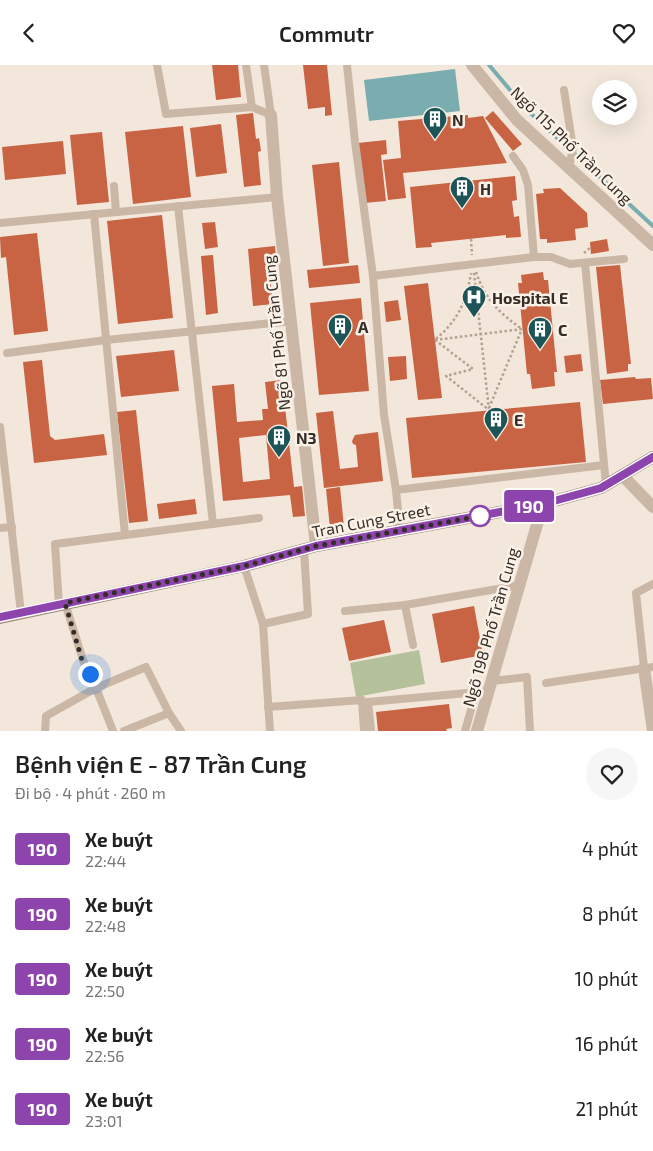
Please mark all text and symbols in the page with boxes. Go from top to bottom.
icon: back [15,19,43,47]
icon: heart [610,19,638,47]
text: Commutr [279,20,374,46]
map controls [592,80,637,125]
button: layers [592,80,637,125]
street label: Ngõ 115 Phố Trần Cung [507,82,637,208]
building icon: N [422,106,448,140]
place label: N [452,110,464,129]
building icon: H [449,175,475,209]
place label: H [480,179,491,198]
street label: Ngõ 81 Phố Trần Cung [258,254,294,411]
hospital icon: Hospital E [461,284,487,318]
place label: Hospital E [492,288,568,307]
building icon: A [327,313,353,347]
building icon: C [527,316,553,350]
place label: A [358,317,369,336]
place label: C [558,320,567,339]
building icon: E [483,406,509,440]
place label: E [514,410,523,429]
building icon: N3 [266,424,292,458]
place label: N3 [296,428,317,447]
line badge: 190 [500,490,558,522]
text: 190 [514,495,544,517]
street label: Tran Cung Street [310,499,432,541]
unlabelled marker [469,505,491,527]
street label: Ngõ 198 Phố Trần Cung [458,545,522,709]
your location [78,662,103,687]
button: heart [586,748,638,800]
text: Bệnh viện E - 87 Trần Cung [15,749,306,778]
text: Đi bộ · 4 phút · 260 m [15,783,166,802]
text: Xe buýt [85,828,153,851]
text: 4 phút [582,837,638,860]
text: 190 [28,838,57,860]
text: 22:44 [85,851,126,870]
text: Xe buýt [85,893,153,916]
text: 8 phút [582,902,638,925]
text: 190 [28,903,57,925]
text: 22:48 [85,916,126,935]
text: Xe buýt [85,958,153,981]
text: 10 phút [575,967,638,990]
text: 190 [28,968,57,990]
text: 22:50 [85,981,125,1000]
text: Xe buýt [85,1023,153,1046]
text: 16 phút [575,1032,638,1055]
text: 190 [28,1033,57,1055]
text: 22:56 [85,1046,125,1065]
text: Xe buýt [85,1088,153,1111]
text: 21 phút [575,1097,638,1120]
text: 190 [28,1098,57,1120]
text: 23:01 [85,1111,123,1130]

